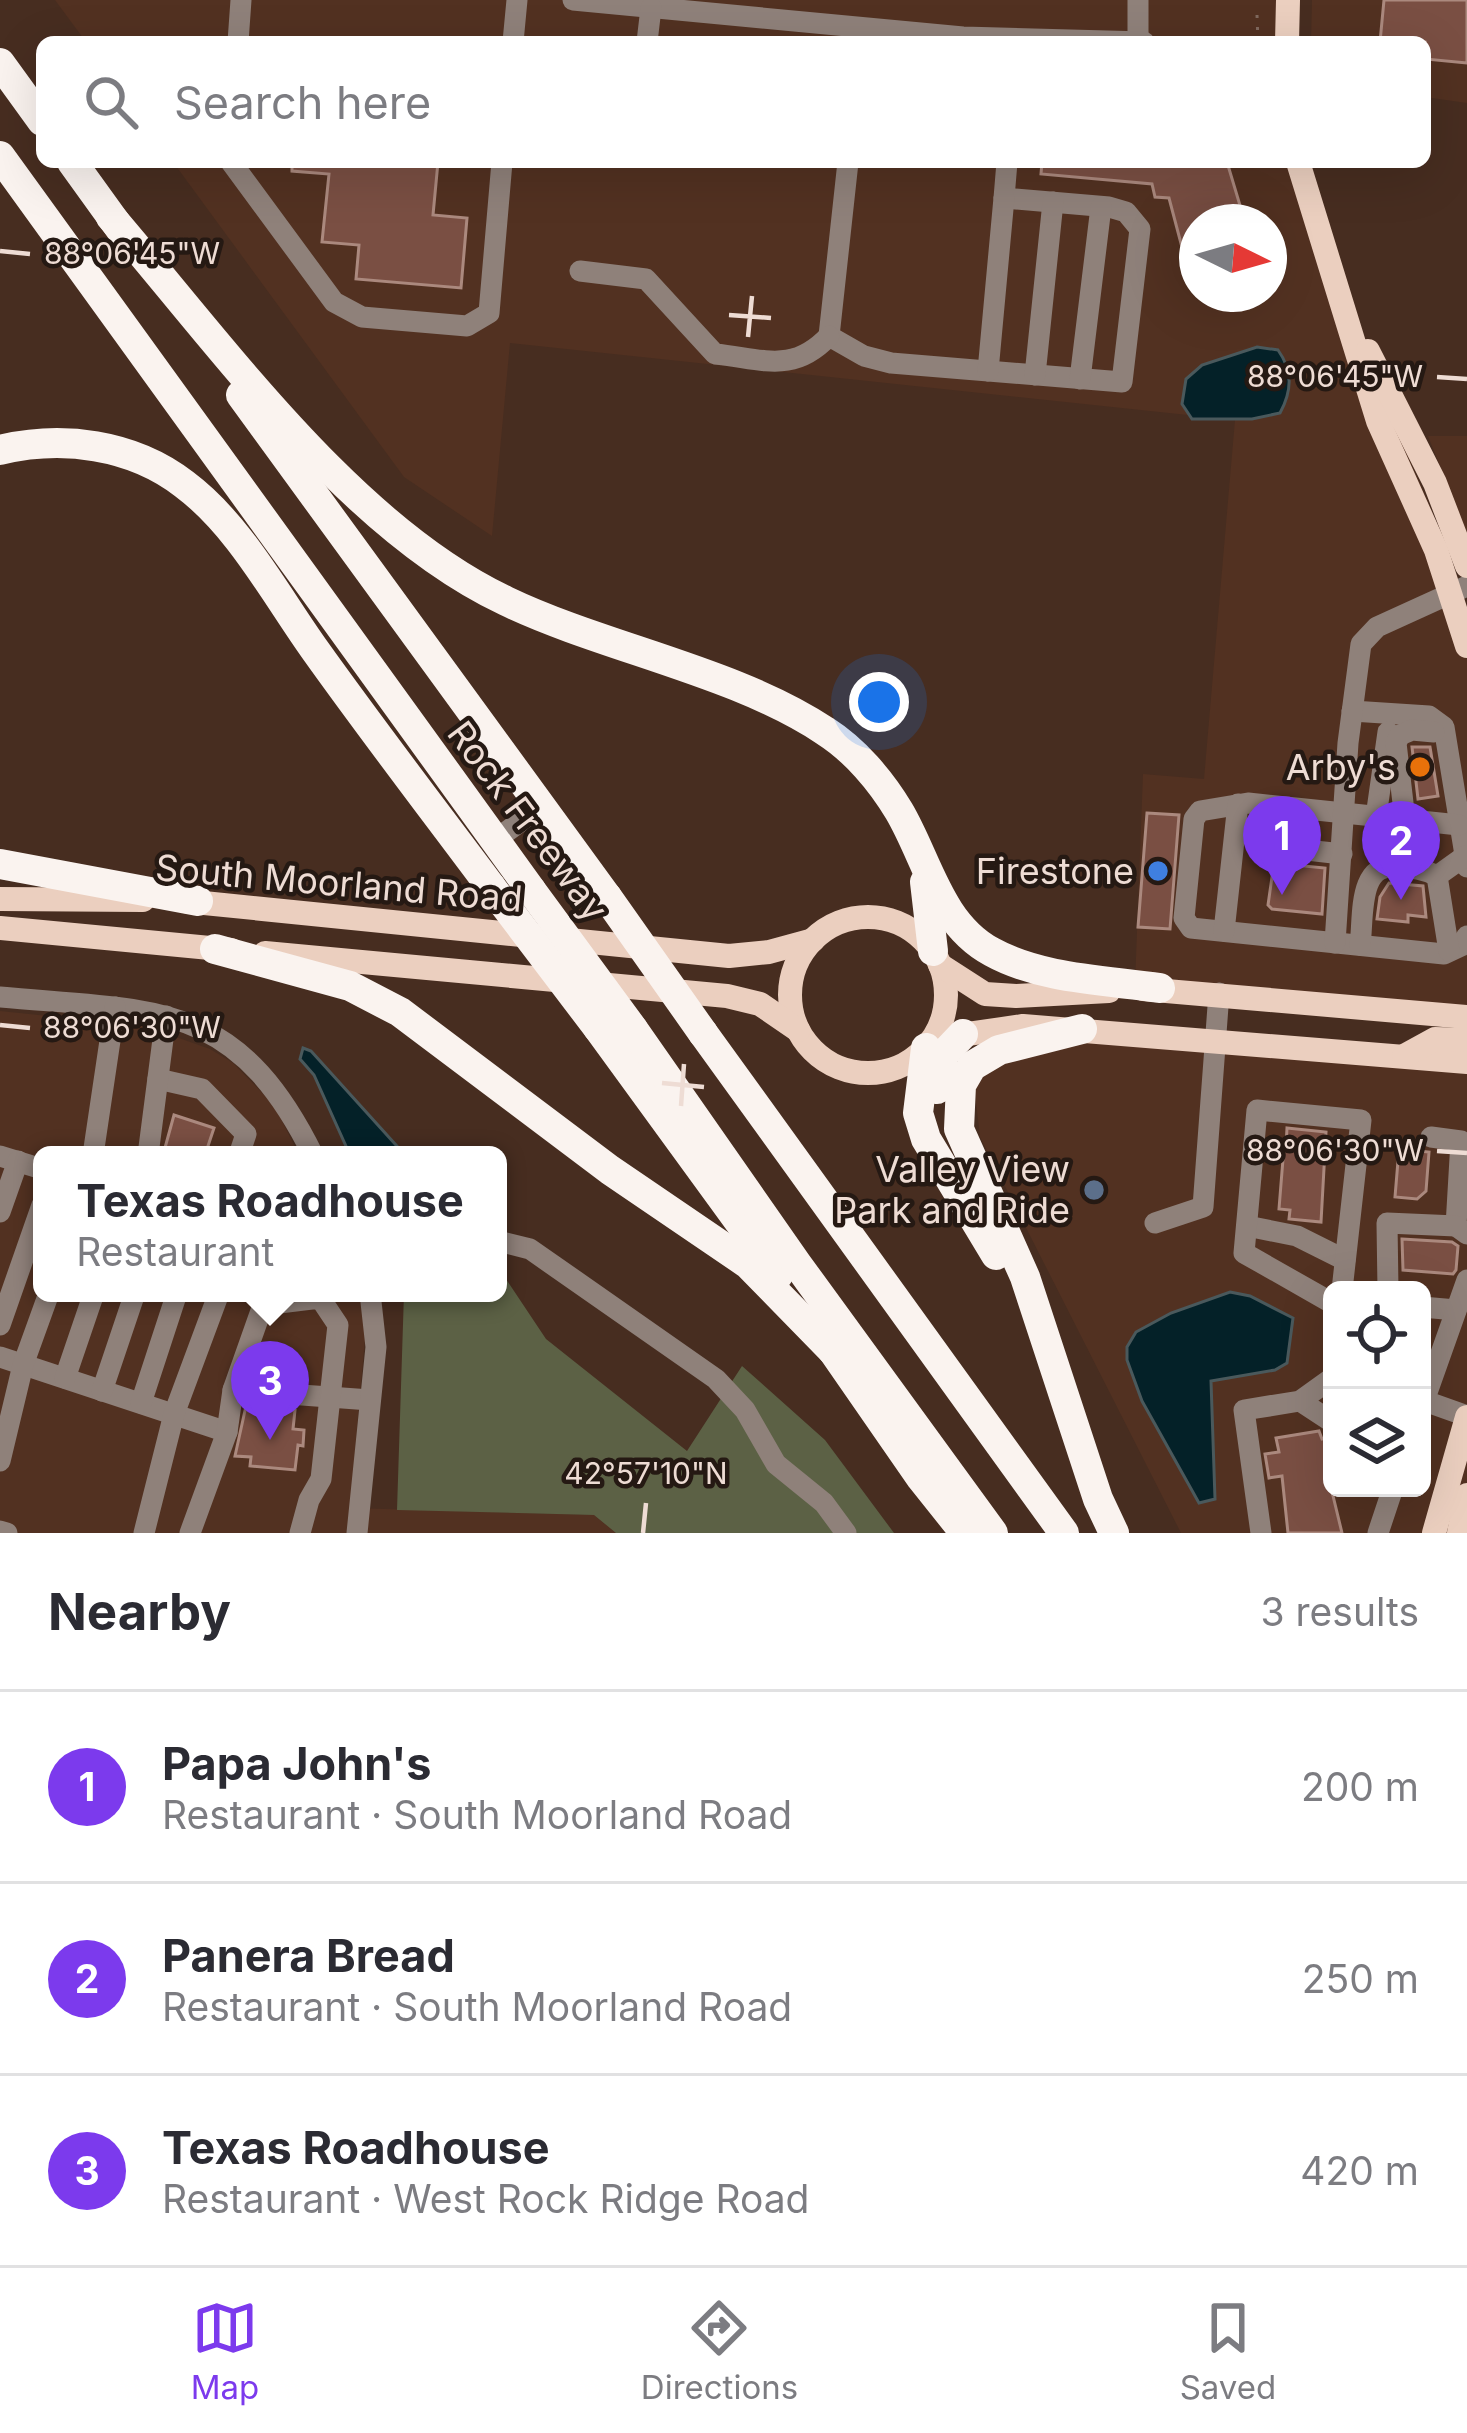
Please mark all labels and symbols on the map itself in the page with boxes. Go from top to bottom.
north arrow [1179,204,1287,312]
text: 88°06'45"W [44,235,220,271]
text: 88°06'45"W [1247,358,1423,394]
your location [849,672,909,732]
street label: Rock Freeway [439,713,617,929]
place label: Arby's [1286,745,1396,789]
marker: Arby's [1407,754,1433,780]
pin: 1 [1243,796,1321,895]
pin: 2 [1362,801,1440,900]
street label: South Moorland Road [154,845,524,921]
place label: Firestone [976,849,1134,893]
marker: Firestone [1145,858,1171,884]
text: 88°06'30"W [43,1009,221,1045]
text: 88°06'30"W [1246,1132,1424,1168]
place label: Valley View Park and Ride [834,1147,1070,1232]
marker: Valley View Park and Ride [1081,1177,1107,1203]
pin: 3 [231,1341,309,1440]
text: 42°57'10"N [564,1455,728,1491]

